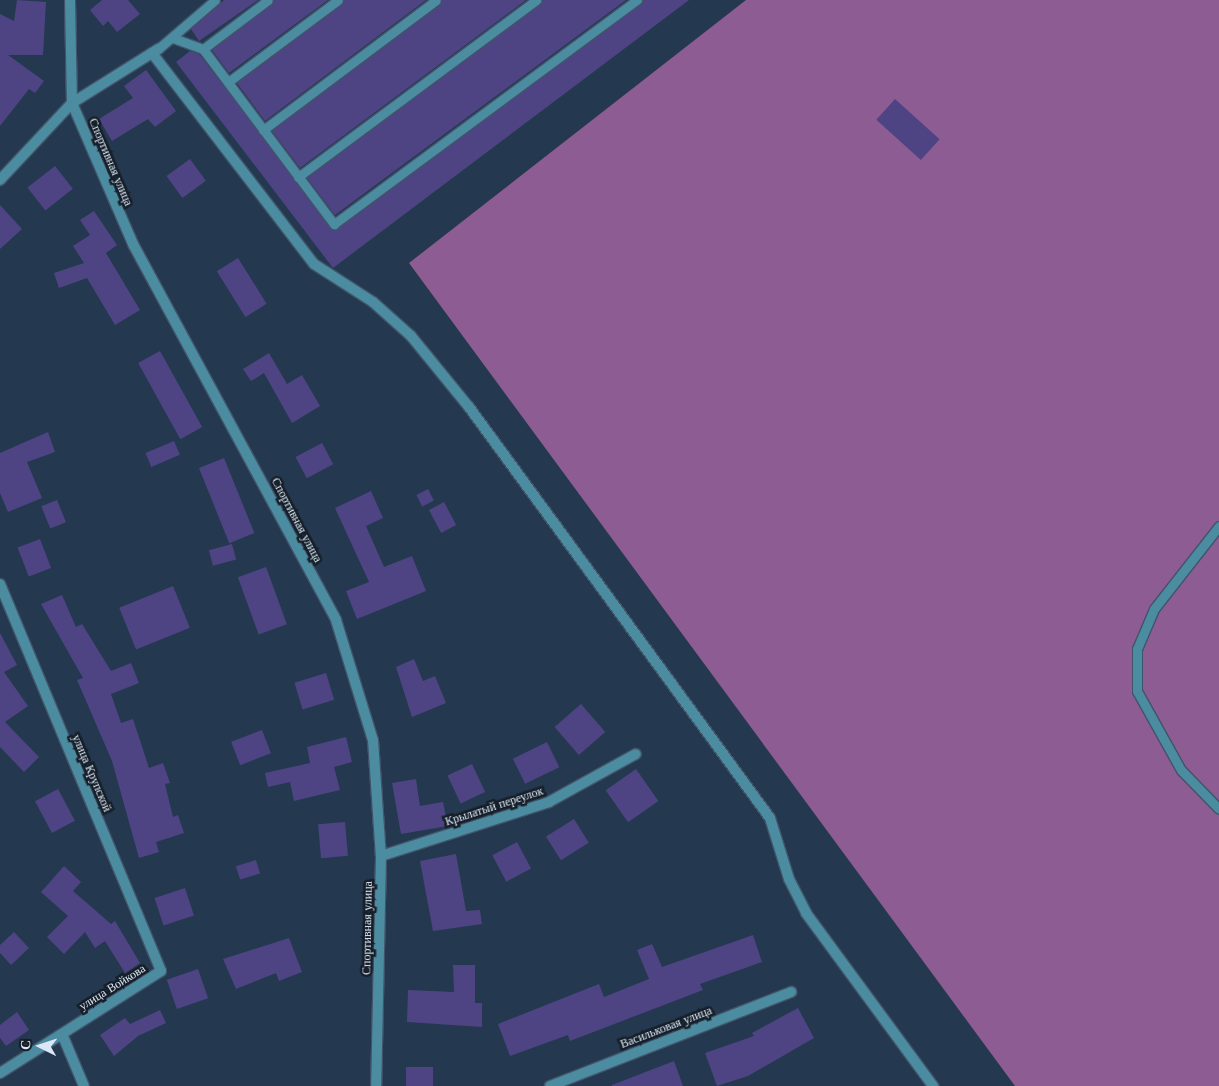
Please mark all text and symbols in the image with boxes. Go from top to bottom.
street label: Спортивная улица [86,116,136,208]
street label: Спортивная улица [269,475,325,565]
street label: улица Крупской [69,732,115,814]
street label: Крылатый переулок [443,783,545,829]
street label: Спортивная улица [359,881,375,975]
street label: улица Войкова [76,961,148,1013]
street label: Васильковая улица [618,1003,714,1051]
north arrow [15,1021,65,1071]
text: С [16,1039,34,1051]

